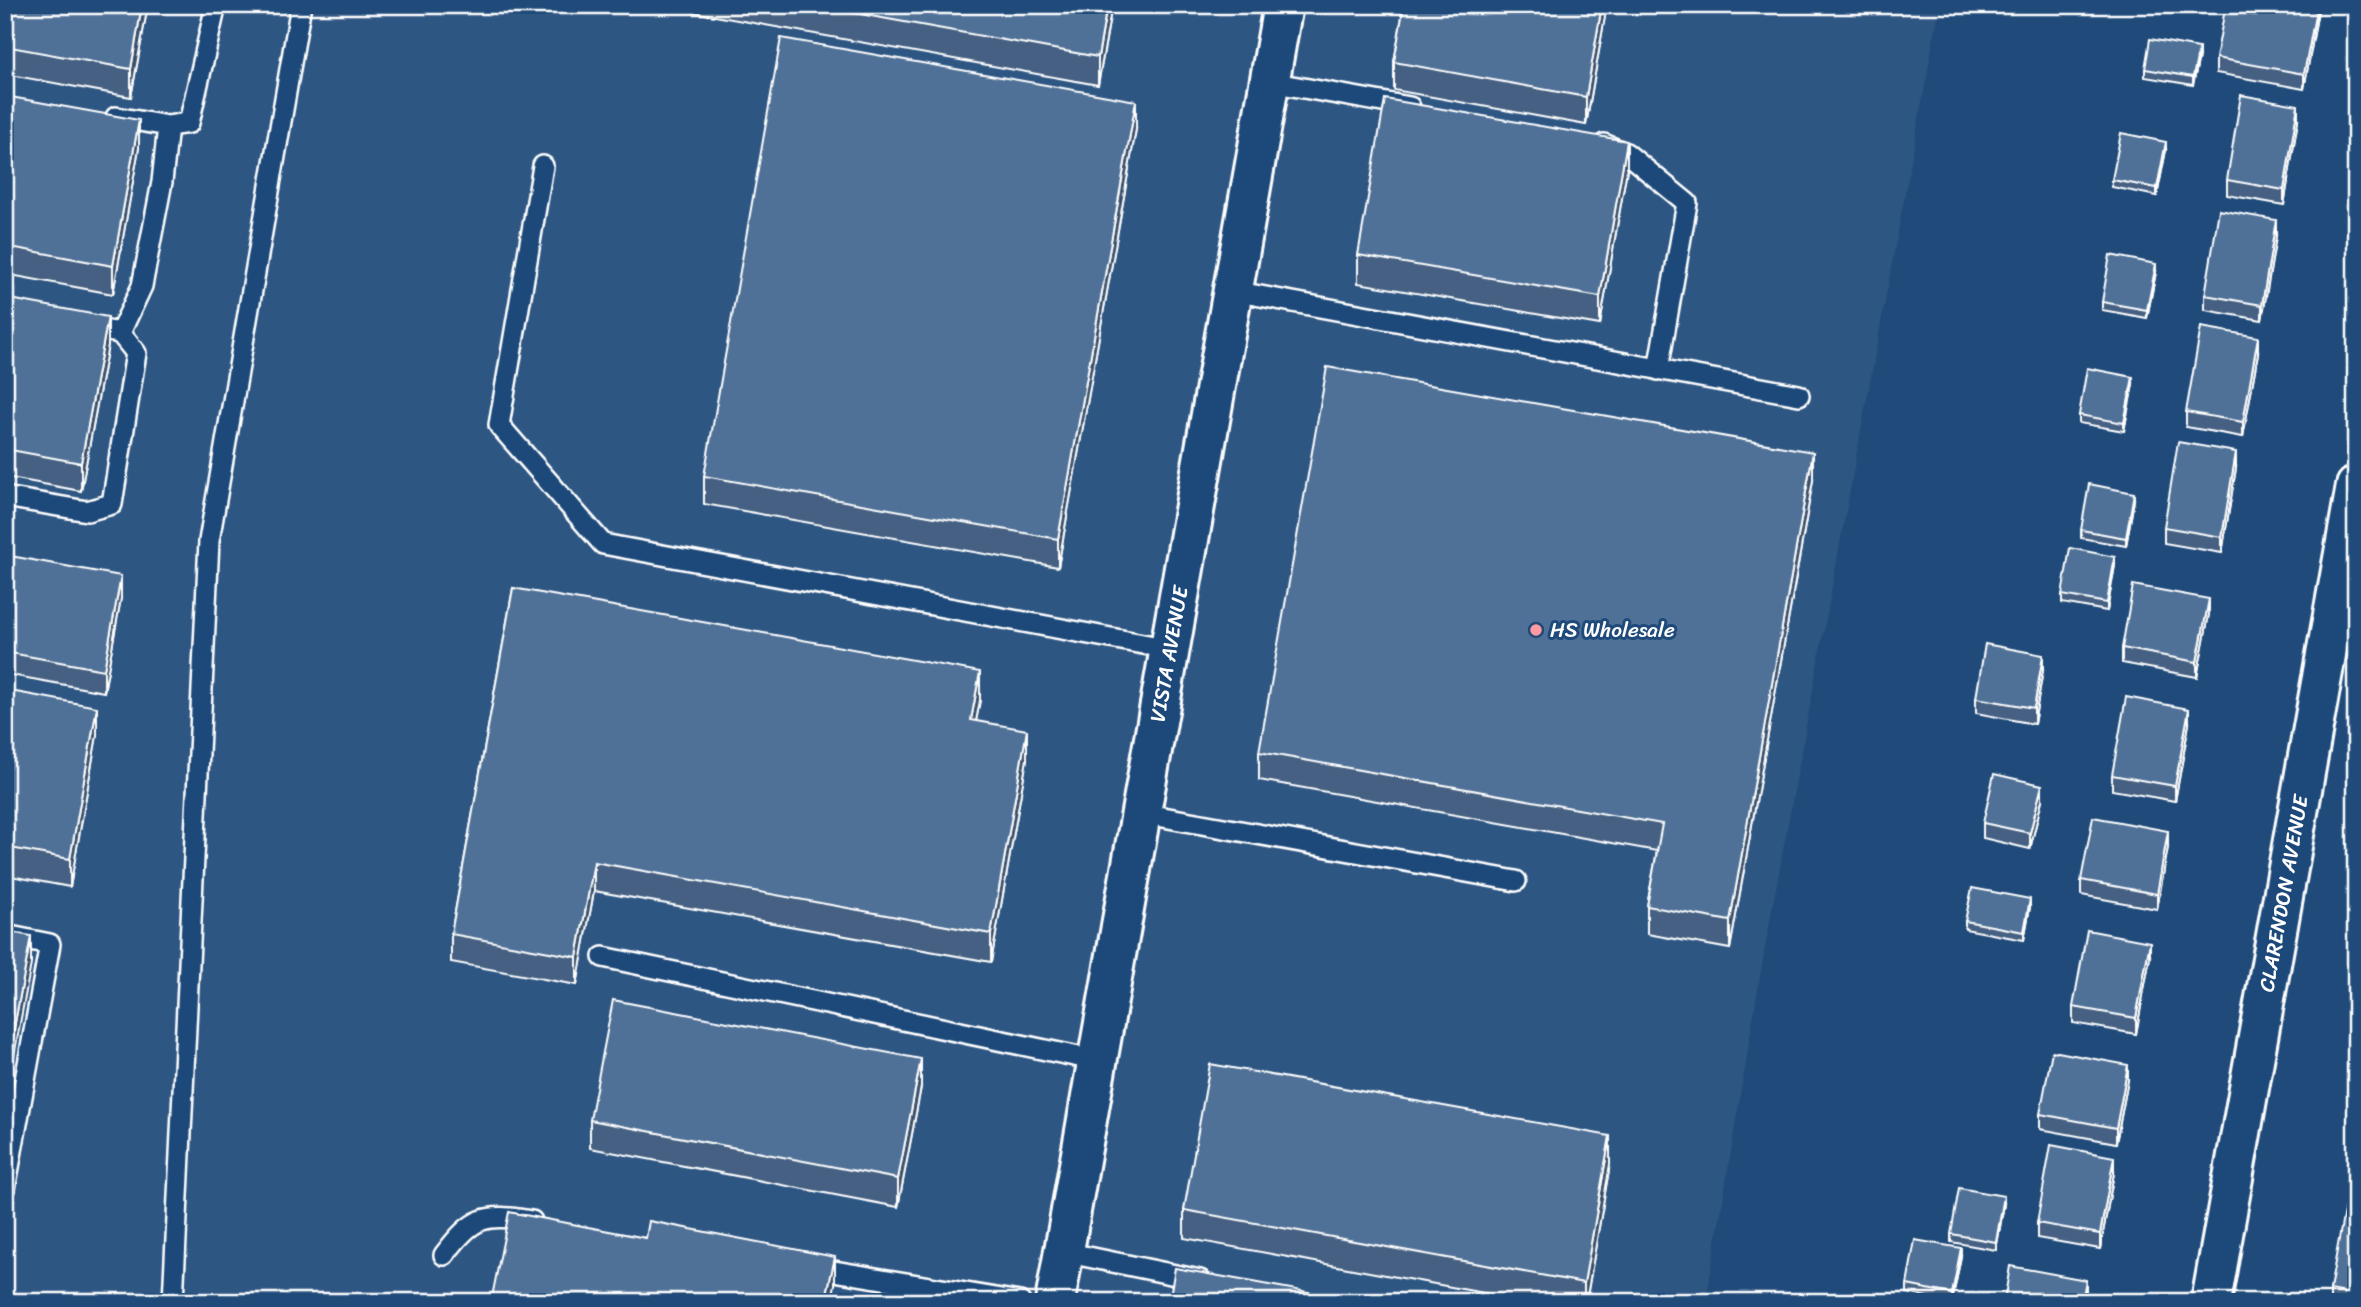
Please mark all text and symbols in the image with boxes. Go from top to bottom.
street label: VISTA AVENUE [1138,582,1200,725]
place label: HS Wholesale [1550,611,1675,649]
marker: HS Wholesale [1528,622,1544,638]
street label: CLARENDON AVENUE [2247,791,2320,995]

